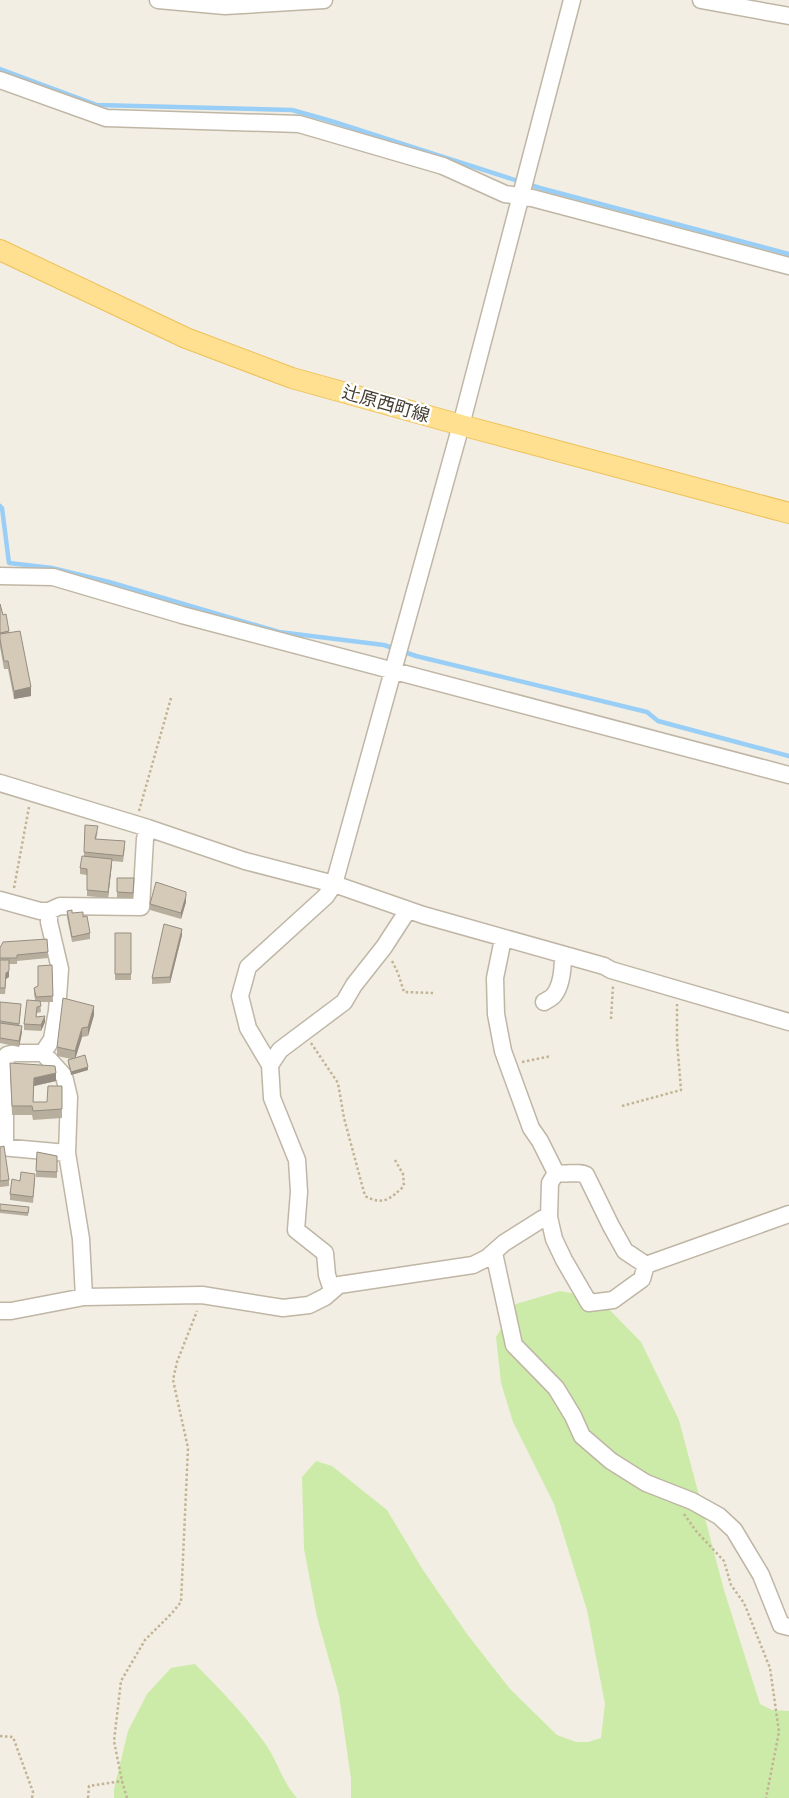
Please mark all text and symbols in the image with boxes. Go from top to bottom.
street label: 辻原西町線 [340,381,432,426]

